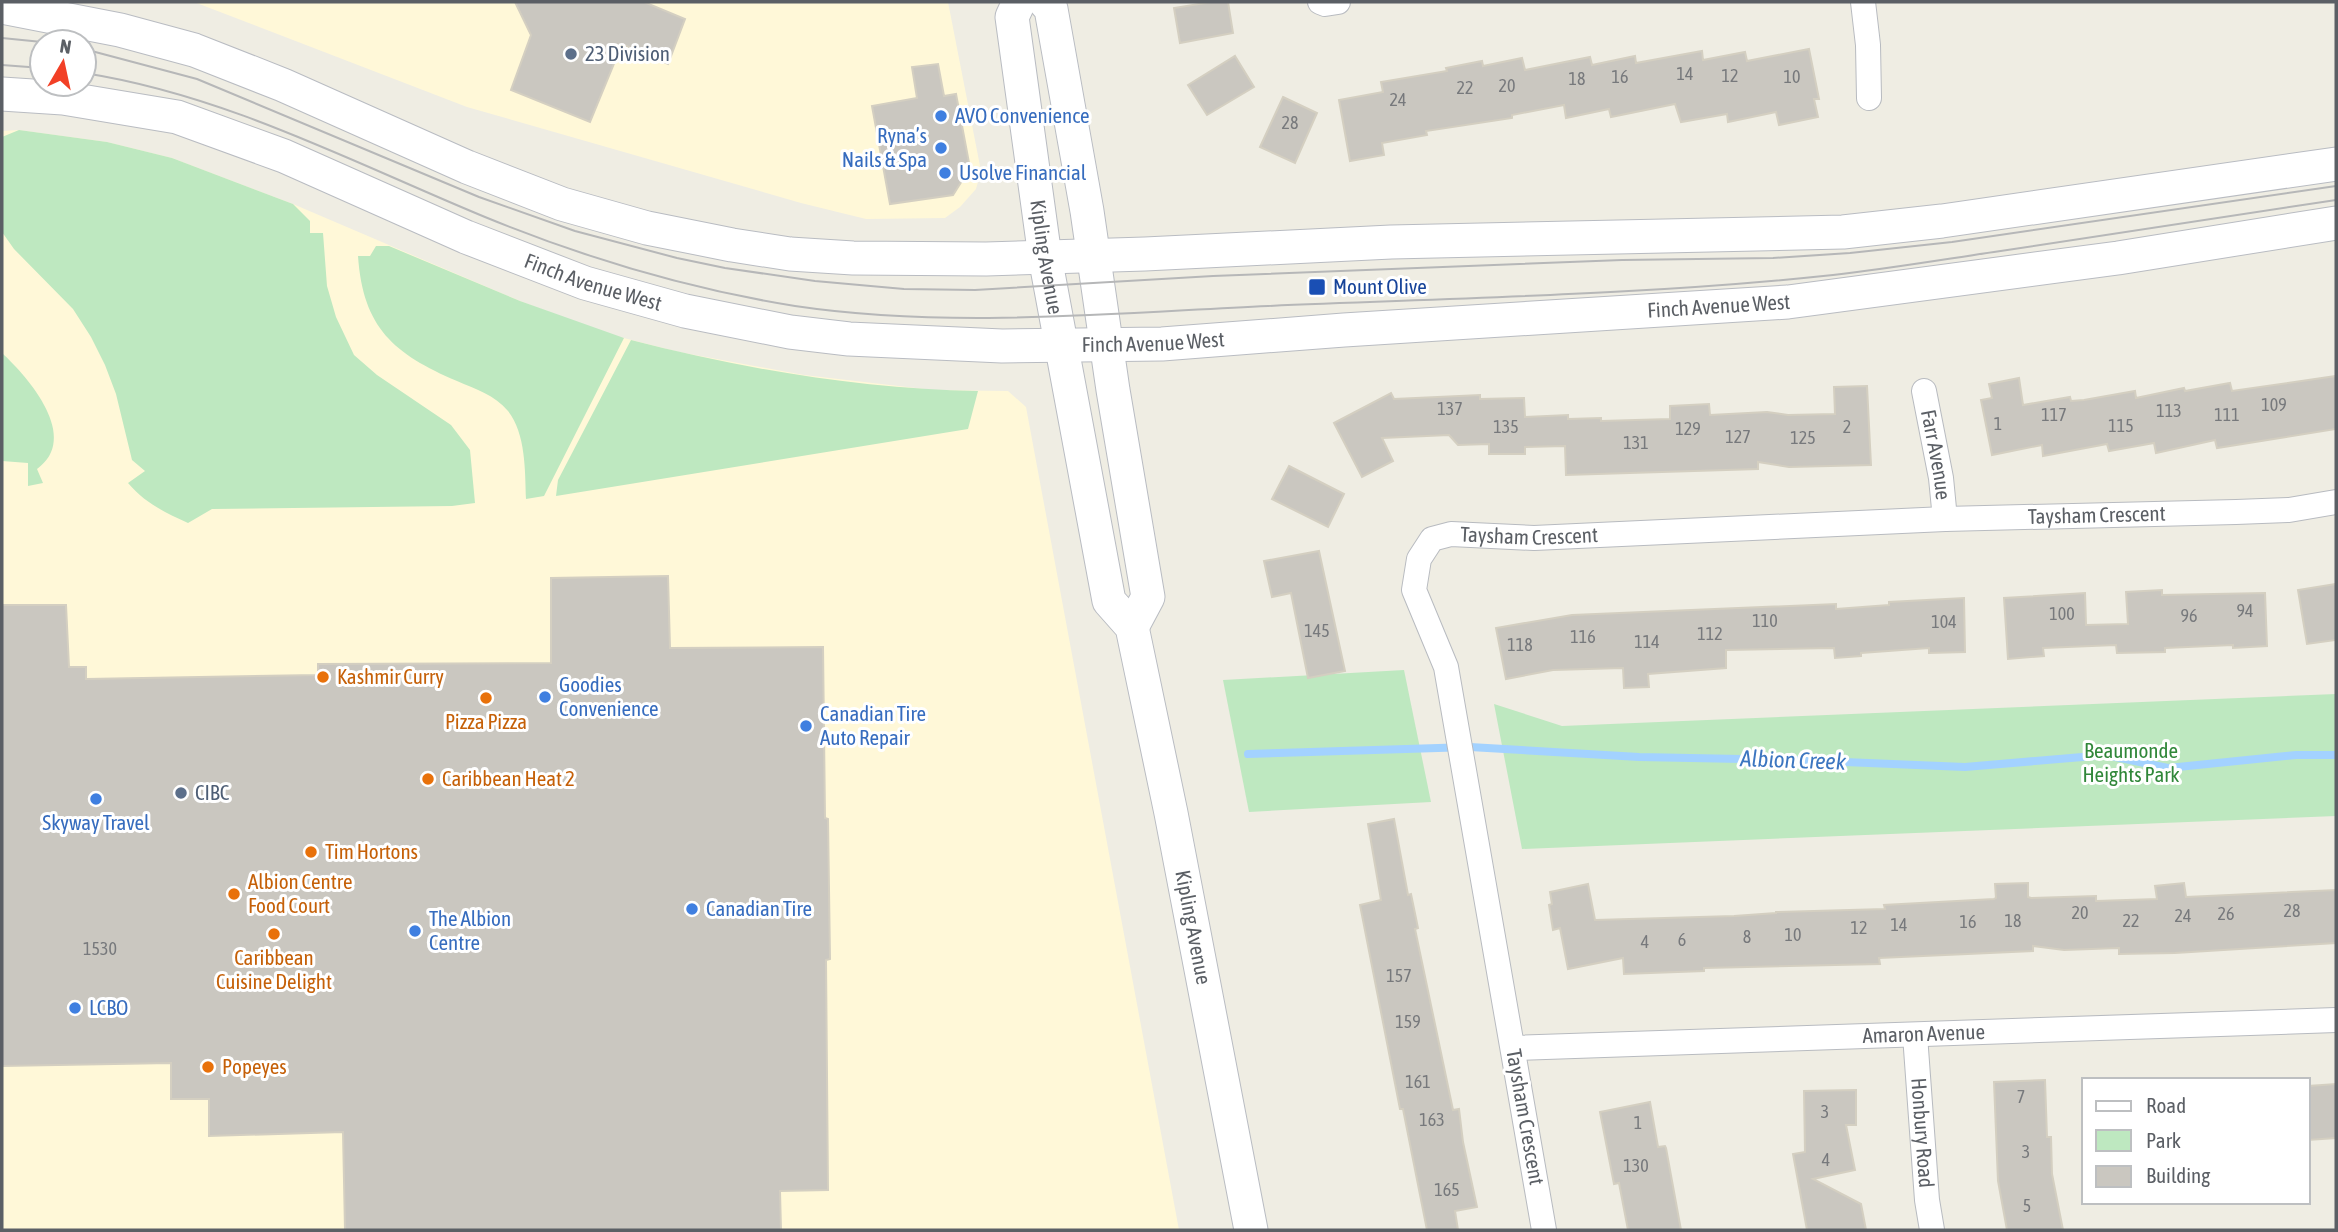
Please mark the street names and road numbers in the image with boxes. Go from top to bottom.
street label: Kipling Avenue [1026,198,1068,316]
street label: Finch Avenue West [521,248,665,315]
street label: Finch Avenue West [1647,289,1791,322]
street label: Finch Avenue West [1081,326,1225,356]
street label: Farr Avenue [1917,407,1956,501]
street label: Taysham Crescent [2027,501,2166,528]
street label: Taysham Crescent [1460,521,1598,549]
street label: Kipling Avenue [1171,868,1217,986]
street label: Amaron Avenue [1862,1019,1985,1047]
street label: Taysham Crescent [1502,1047,1550,1187]
street label: Honbury Road [1907,1077,1939,1189]

